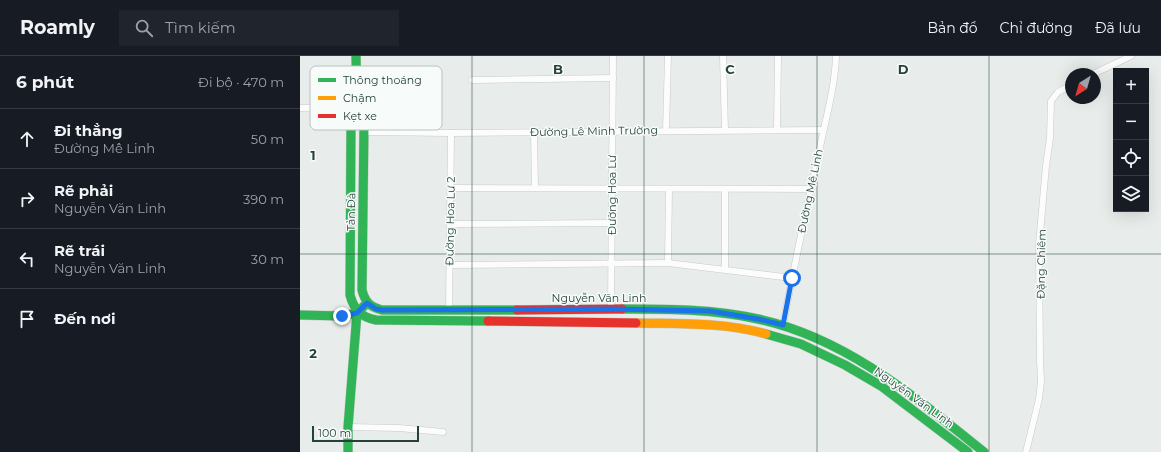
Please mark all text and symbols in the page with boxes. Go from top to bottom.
search box [119,10,399,46]
text: Roamly [20,16,95,39]
icon: search [133,17,155,39]
text: Tìm kiếm [165,18,236,37]
text: Bản đồ [927,19,978,37]
text: Chỉ đường [1000,19,1073,37]
text: Đã lưu [1095,19,1141,37]
text: B [553,61,563,77]
text: C [725,61,735,77]
text: D [898,61,909,77]
legend [310,66,442,130]
north arrow [1065,68,1101,104]
map controls [1113,68,1149,212]
button: + [1113,68,1149,104]
text: 6 phút [16,72,74,92]
text: Thông thoáng [343,73,422,87]
text: Đi bộ · 470 m [198,74,284,90]
text: Chậm [343,91,376,105]
button: − [1113,104,1149,140]
text: Kẹt xe [343,109,377,123]
text: Đi thẳng [54,121,122,140]
street label: Đường Lê Minh Trường [530,123,658,139]
icon: ahead [16,128,38,150]
text: 50 m [251,131,284,147]
text: Đường Mê Linh [54,140,155,156]
button: locate [1113,140,1149,176]
text: 1 [310,147,316,163]
street label: Đường Mê Linh [794,148,826,234]
street label: Đường Hoa Lư [605,154,619,235]
street label: Đường Hoa Lư 2 [442,176,458,266]
button: layers [1113,176,1149,212]
text: Rẽ phải [54,181,113,200]
icon: right [16,188,38,210]
text: 390 m [243,191,284,207]
street label: Tản Đà [344,193,358,231]
text: Nguyễn Văn Linh [54,200,166,216]
street label: Đặng Chiêm [1033,229,1049,299]
text: Rẽ trái [54,241,105,260]
icon: left [16,248,38,270]
text: 30 m [251,251,284,267]
text: Nguyễn Văn Linh [54,260,166,276]
route start [783,269,801,287]
street label: Nguyễn Văn Linh [552,291,646,305]
route end [333,307,351,325]
icon: arrive [16,308,38,330]
text: Đến nơi [54,309,115,328]
text: 2 [309,345,317,361]
street label: Nguyễn Văn Linh [872,363,956,431]
scale bar [312,424,419,443]
text: 100 m [318,426,351,440]

